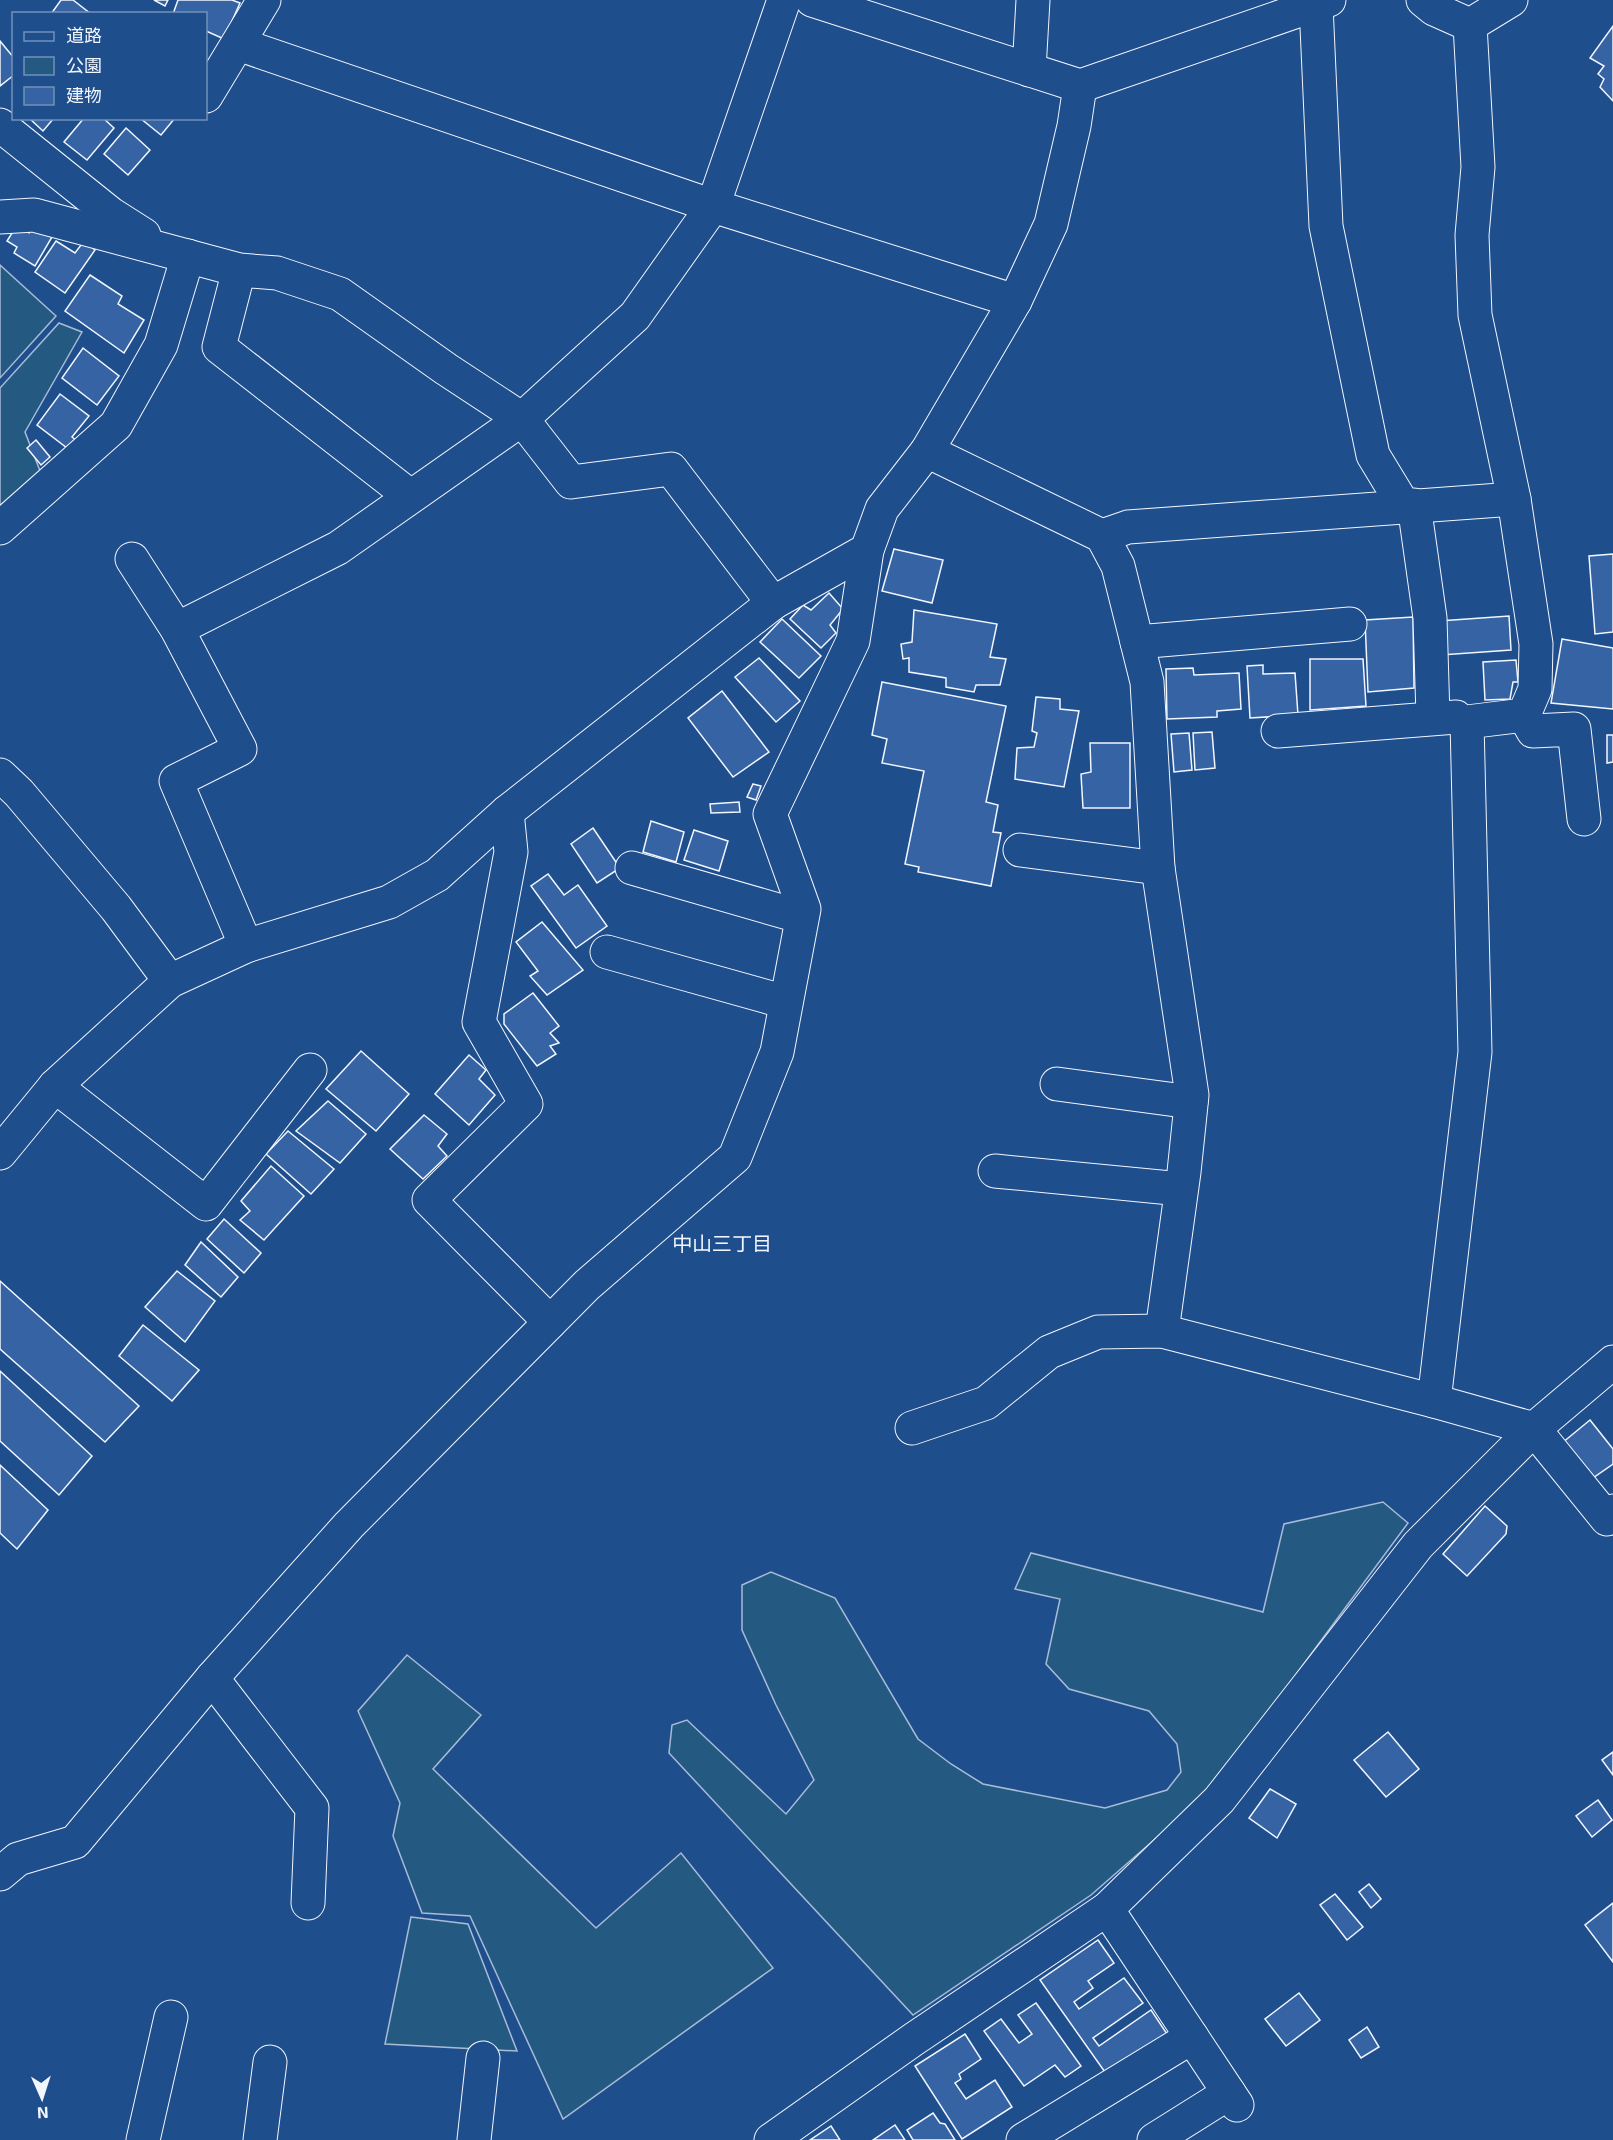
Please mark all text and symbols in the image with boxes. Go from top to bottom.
legend [12,12,207,120]
text: 道路 [66,24,102,46]
text: 公園 [66,54,102,76]
text: 建物 [66,84,102,106]
district label: 中山三丁目 [672,1231,772,1255]
north arrow [12,2068,72,2128]
text: N [37,2104,49,2123]

